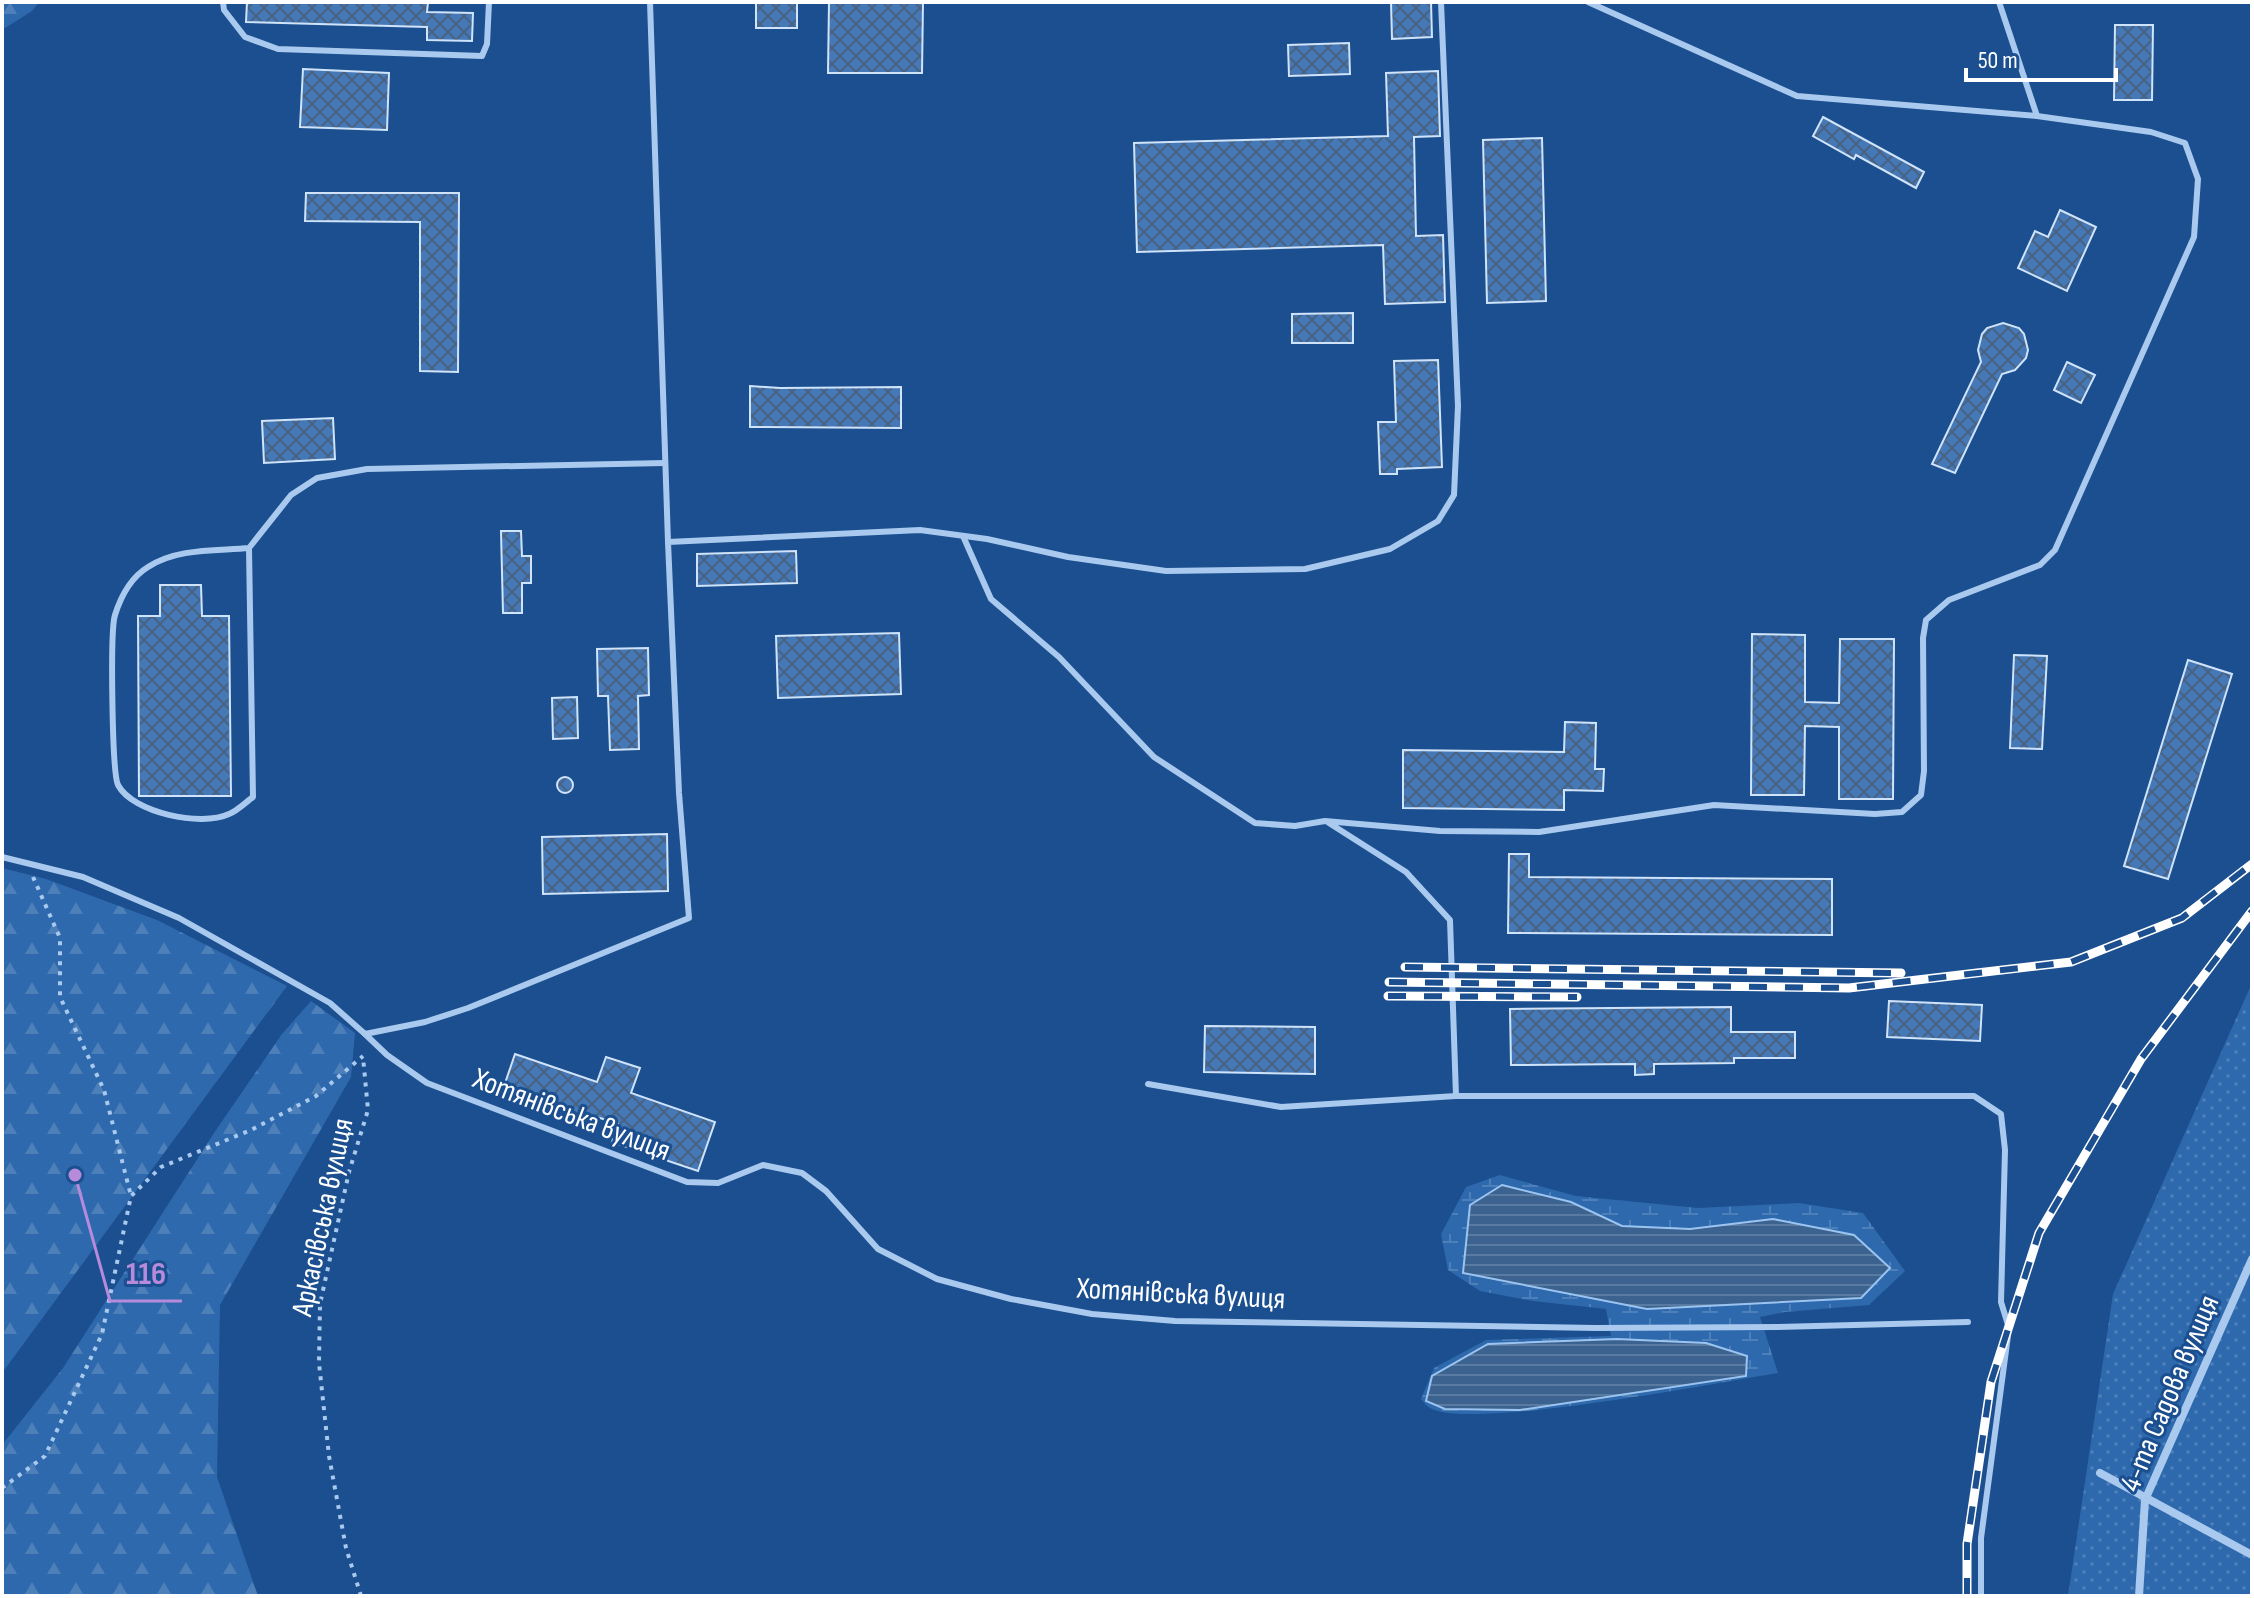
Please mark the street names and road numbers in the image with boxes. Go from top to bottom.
street label: Хотянівська вулиця [467,1060,676,1169]
street label: Аркасівська вулиця [284,1115,362,1320]
street label: Хотянівська вулиця [1075,1271,1286,1317]
street label: 4-та Садова вулиця [2112,1290,2227,1497]

